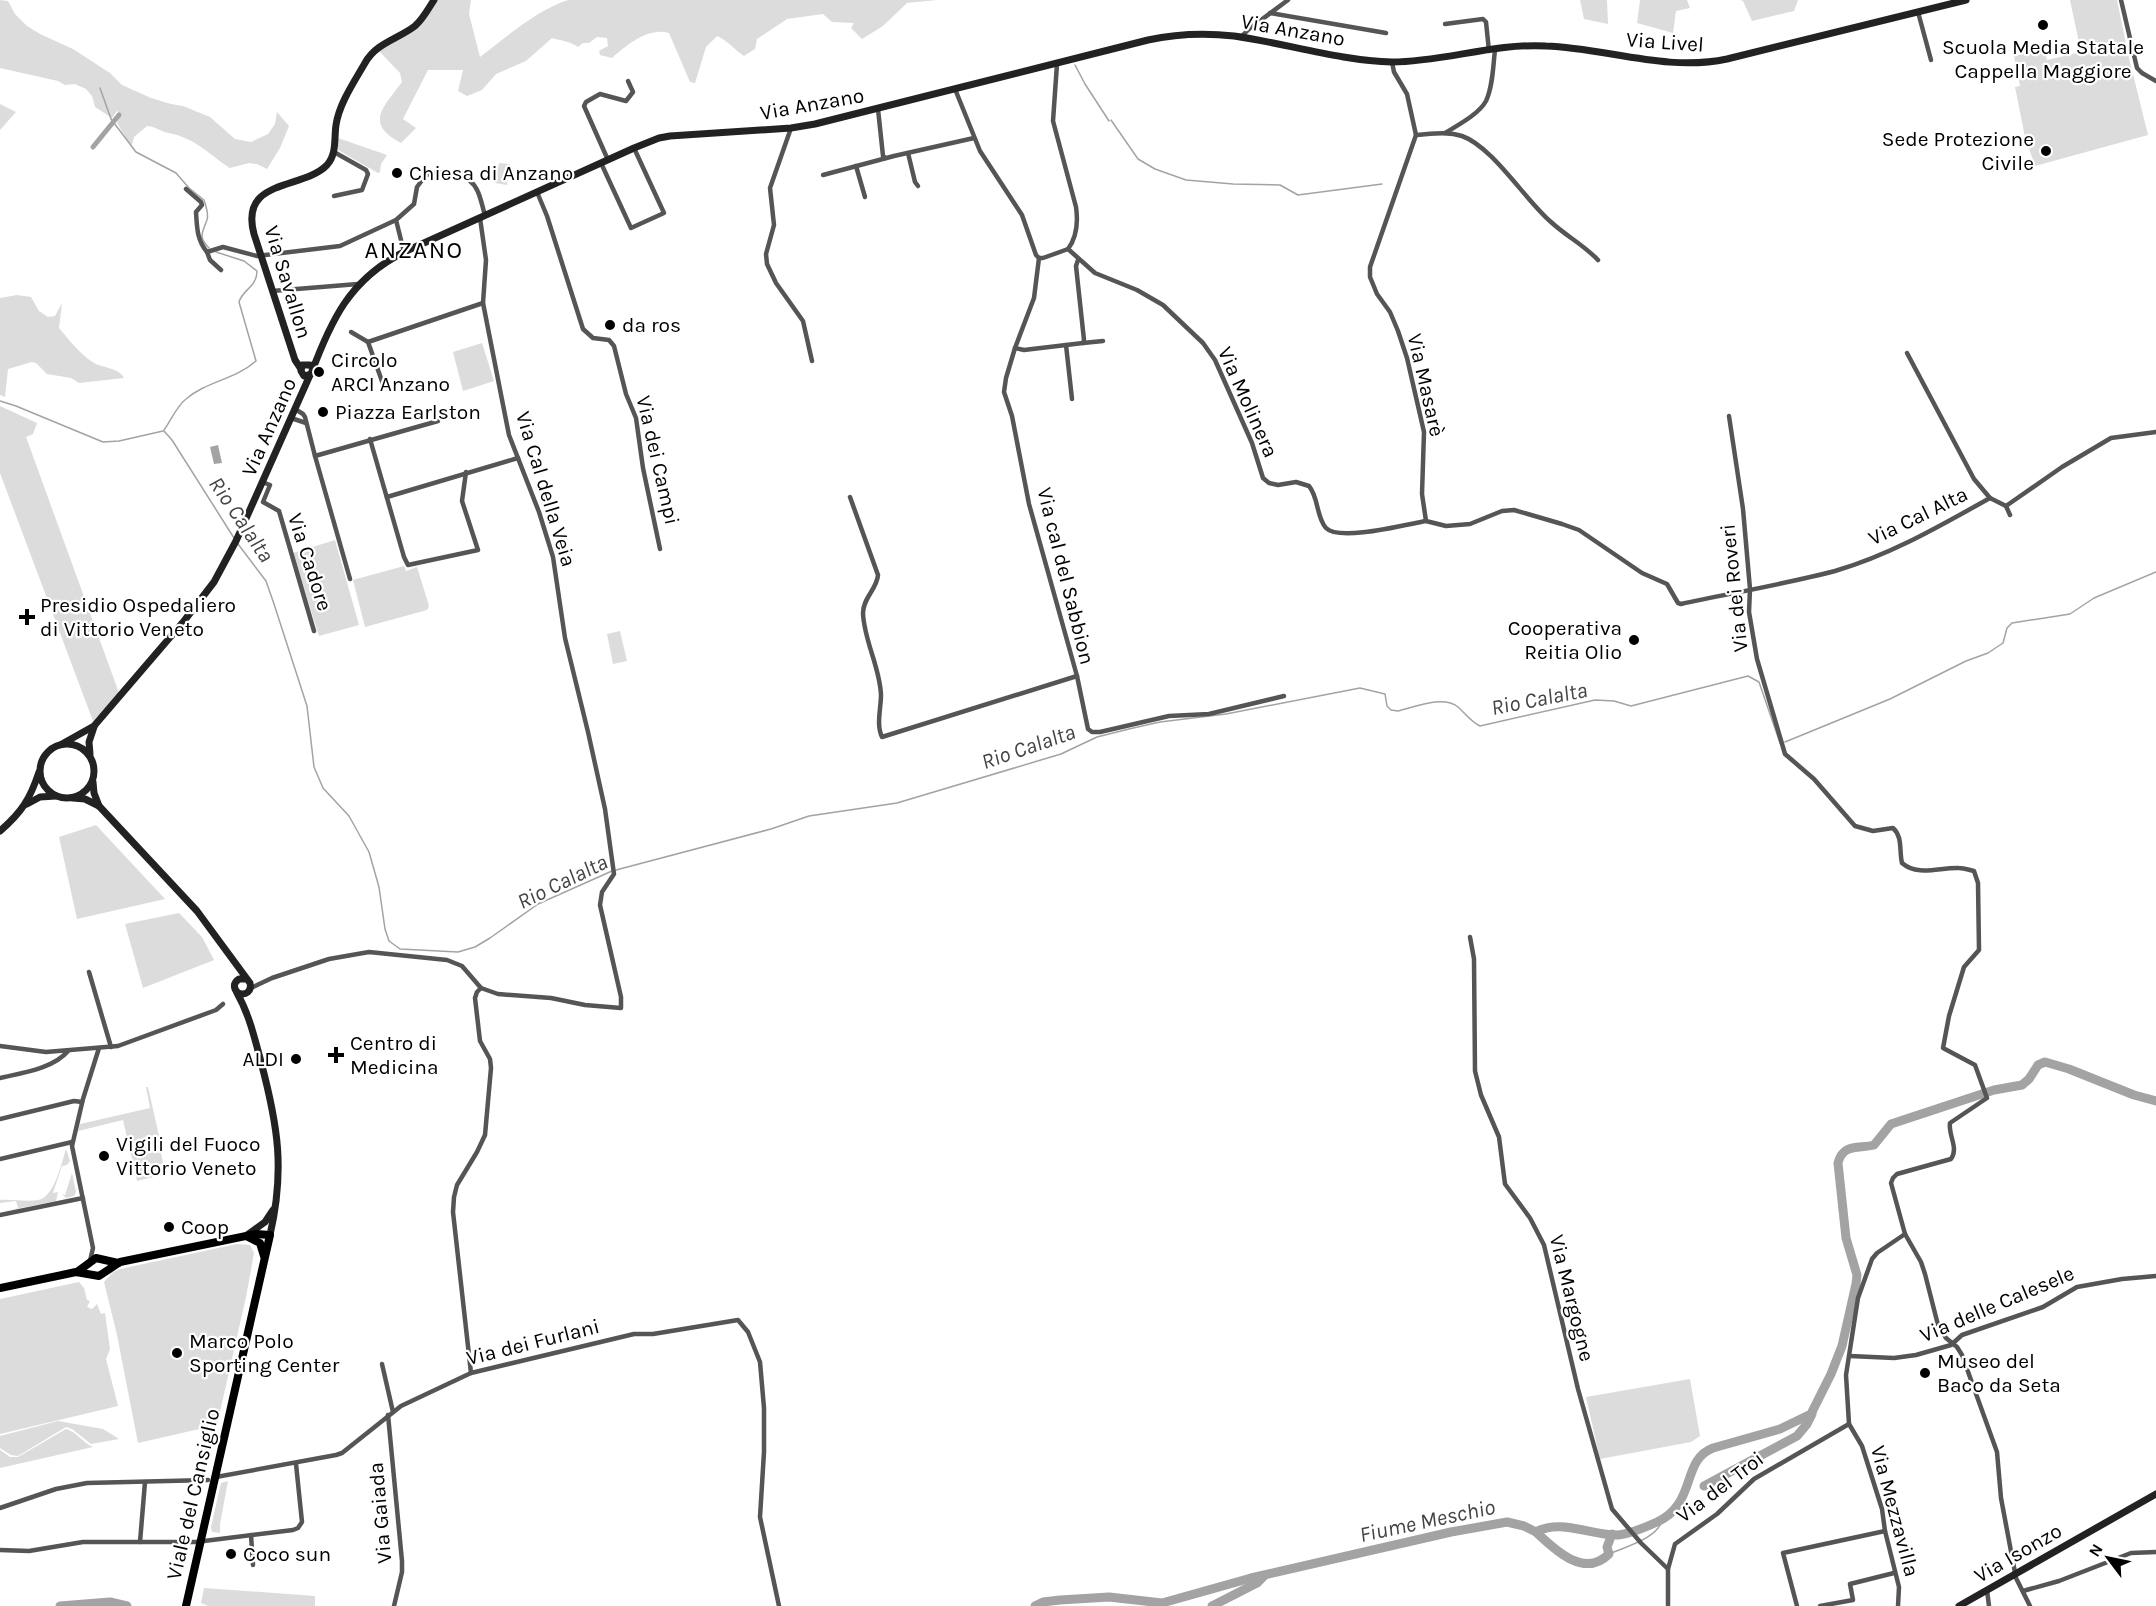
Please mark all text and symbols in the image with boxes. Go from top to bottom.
street label: Via Anzano [1239,9,1347,51]
marker: Scuola Media Statale Cappella Maggiore [2036,18,2050,32]
street label: Via Livel [1625,27,1705,57]
place label: Scuola Media Statale Cappella Maggiore [1942,35,2144,83]
street label: Via Anzano [758,83,866,125]
place label: Sede Protezione Civile [1882,127,2034,175]
marker: Sede Protezione Civile [2039,144,2053,158]
place label: Chiesa di Anzano [409,161,573,185]
marker: Chiesa di Anzano [390,166,404,180]
street label: Via Savallon [259,223,317,341]
district label: ANZANO [364,236,464,264]
place label: da ros [622,313,681,337]
marker: da ros [603,318,617,332]
street label: Via Masarè [1403,331,1449,439]
street label: Via Molinera [1213,343,1283,461]
place label: Circolo ARCI Anzano [331,348,450,396]
marker: Circolo ARCI Anzano [312,365,326,379]
street label: Via Anzano [237,374,301,480]
street label: Via dei Campi [631,393,685,527]
place label: Piazza Earlston [335,400,481,424]
marker: Piazza Earlston [316,405,330,419]
street label: Via Cal della Veia [511,408,581,570]
water label: Rio Calalta [203,472,279,567]
street label: Via Cal Alta [1865,482,1971,550]
street label: Via cal del Sabbion [1032,485,1100,667]
street label: Via Cadore [283,510,337,614]
street label: Via dei Roveri [1715,523,1753,653]
place label: Presidio Ospedaliero di Vittorio Veneto [40,593,236,641]
marker: Presidio Ospedaliero di Vittorio Veneto [18,608,36,626]
place label: Cooperativa Reitia Olio [1508,616,1622,664]
marker: Cooperativa Reitia Olio [1627,633,1641,647]
water label: Rio Calalta [1489,677,1590,721]
water label: Rio Calalta [978,719,1079,775]
water label: Rio Calalta [513,849,612,915]
place label: Centro di Medicina [350,1031,439,1079]
marker: Centro di Medicina [327,1046,345,1064]
place label: ALDI [242,1047,284,1071]
marker: ALDI [289,1052,303,1066]
place label: Vigili del Fuoco Vittorio Veneto [116,1132,260,1180]
marker: Vigili del Fuoco Vittorio Veneto [97,1149,111,1163]
place label: Coop [181,1215,229,1239]
marker: Coop [162,1220,176,1234]
street label: Via Margogne [1545,1232,1599,1364]
street label: Via delle Calesele [1916,1261,2078,1347]
street label: Via dei Furlani [464,1314,602,1370]
place label: Marco Polo Sporting Center [189,1329,340,1377]
marker: Marco Polo Sporting Center [170,1346,184,1360]
place label: Museo del Baco da Seta [1937,1349,2061,1397]
marker: Museo del Baco da Seta [1918,1366,1932,1380]
street label: Viale del Cansiglio [162,1406,224,1582]
street label: Via Mezzavilla [1866,1443,1924,1579]
street label: Via del Troi [1672,1446,1768,1528]
street label: Via Gaiada [364,1461,396,1565]
water label: Fiume Meschio [1357,1494,1498,1548]
street label: Via Isonzo [1970,1518,2066,1588]
north arrow [2078,1528,2138,1588]
text: N [2085,1540,2107,1560]
place label: Coco sun [243,1542,331,1566]
marker: Coco sun [224,1547,238,1561]

